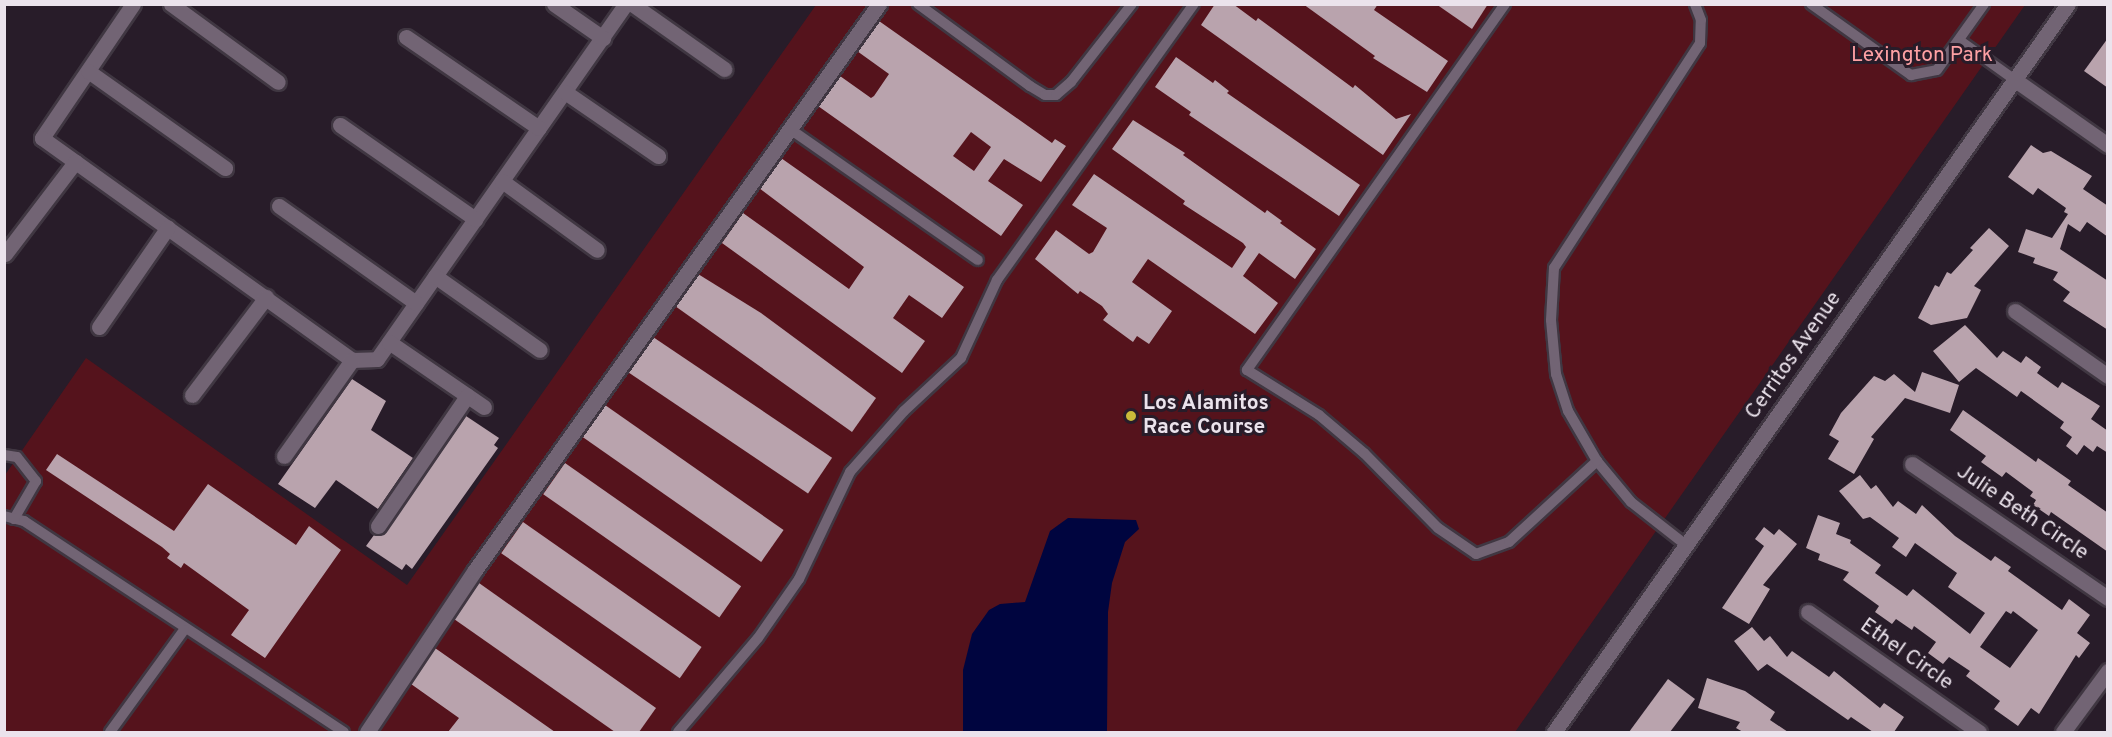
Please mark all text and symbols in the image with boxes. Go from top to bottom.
park label: Lexington Park [1851,43,1993,69]
street label: Cerritos Avenue [1740,287,1848,425]
place label: Los Alamitos Race Course [1143,391,1270,441]
marker: Los Alamitos Race Course [1124,409,1138,423]
street label: Julie Beth Circle [1951,460,2093,566]
street label: Ethel Circle [1855,614,1957,696]

